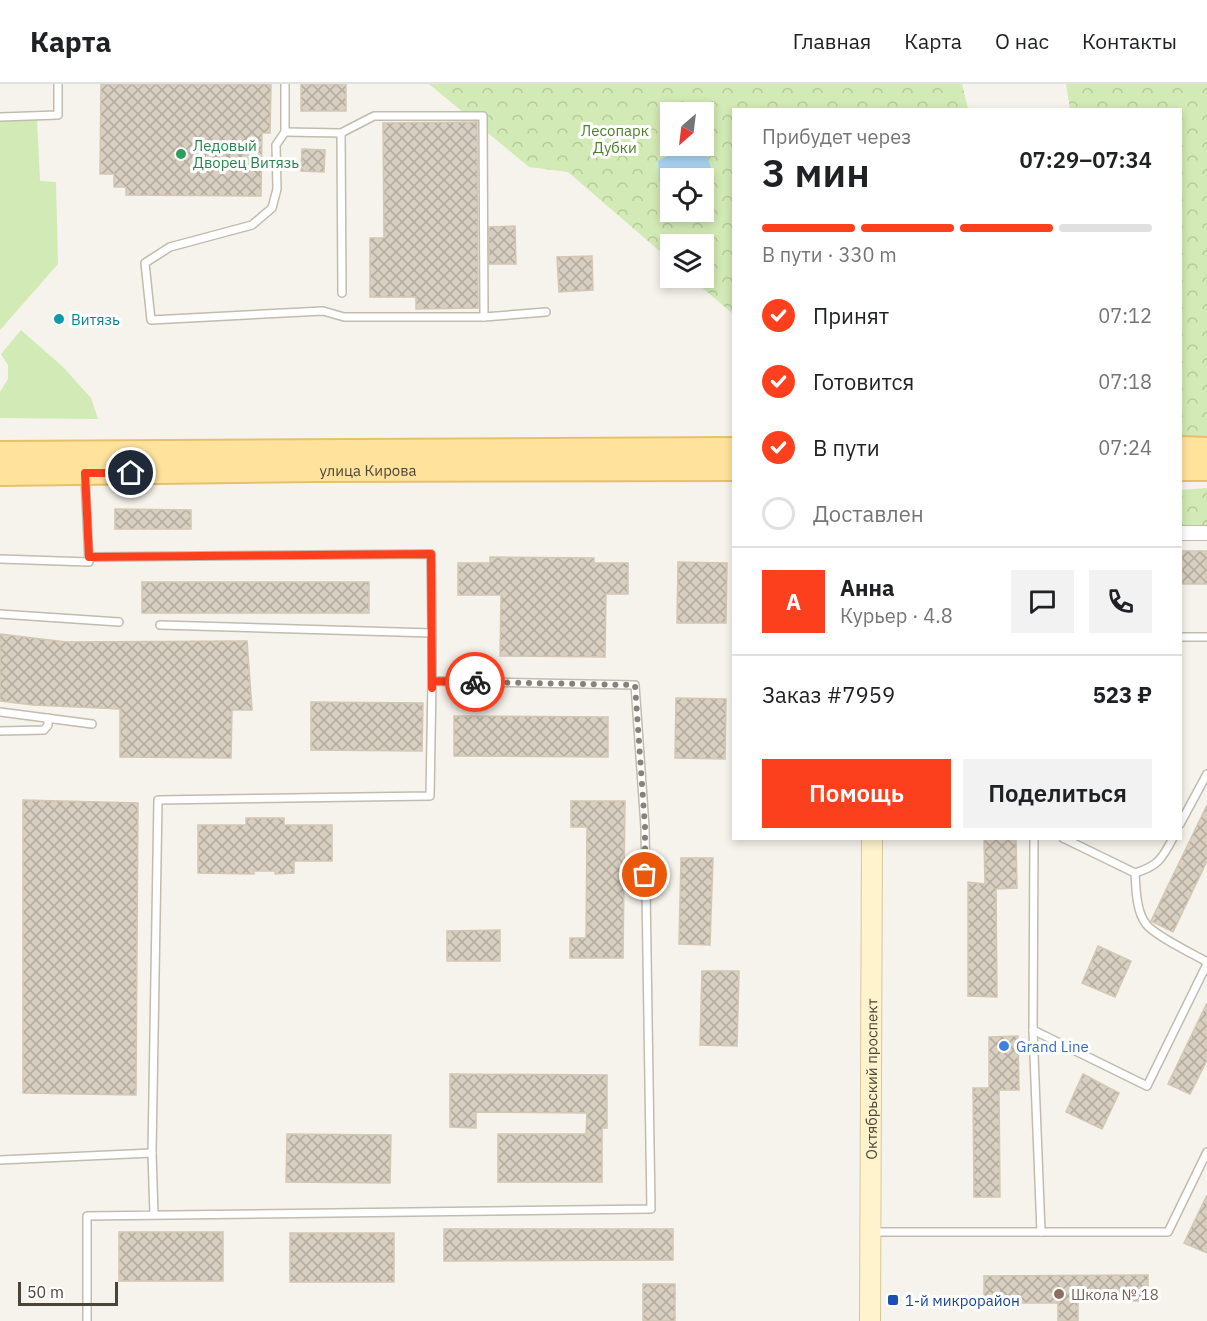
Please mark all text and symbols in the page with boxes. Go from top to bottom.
text: Карта [30,23,111,60]
text: Главная [793,27,871,55]
text: Карта [904,27,962,55]
text: О нас [995,27,1049,55]
text: Контакты [1082,27,1177,55]
north arrow [660,102,714,156]
map controls [660,102,714,288]
park label: Лесопарк Дубки [581,121,649,157]
text: Прибудет через [762,123,911,150]
place label: Ледовый Дворец Витязь [193,136,299,172]
text: 07:29–07:34 [1019,145,1152,174]
marker: Ледовый Дворец Витязь [174,147,188,161]
text: 3 мин [762,147,870,198]
button: locate [660,168,714,222]
button: layers [660,234,714,288]
text: В пути · 330 m [762,241,897,268]
icon: check [762,299,795,332]
text: Принят [813,301,889,330]
text: 07:12 [1098,302,1152,329]
place label: Витязь [71,310,120,329]
marker: Витязь [52,312,66,326]
icon: check [762,365,795,398]
text: Готовится [813,367,914,396]
text: 07:18 [1098,368,1152,395]
icon: check [762,431,795,464]
text: В пути [813,433,880,462]
text: 07:24 [1098,434,1152,461]
pin [105,447,156,498]
icon: home [114,456,147,489]
street label: улица Кирова [319,460,417,479]
text: Доставлен [813,499,924,528]
button: chat [1011,570,1074,633]
button: phone [1089,570,1152,633]
text: Анна [840,573,895,602]
text: А [786,587,801,616]
text: Курьер · 4.8 [840,602,953,629]
courier [445,652,505,712]
icon: bike [459,666,492,699]
text: Заказ #7959 [762,680,895,709]
text: 523 ₽ [1093,680,1152,709]
button: Помощь [762,759,951,828]
button: Поделиться [963,759,1152,828]
pin [619,849,670,900]
icon: bag [628,858,661,891]
street label: Октябрьский проспект [861,998,881,1160]
place label: Grand Line [1016,1037,1089,1056]
marker: Grand Line [997,1039,1011,1053]
scale bar [18,1279,118,1306]
text: 50 m [27,1282,64,1302]
place label: Школа № 18 [1071,1285,1159,1304]
marker: Школа № 18 [1052,1287,1066,1301]
place label: 1-й микрорайон [905,1291,1020,1310]
marker: 1-й микрорайон [886,1293,900,1307]

